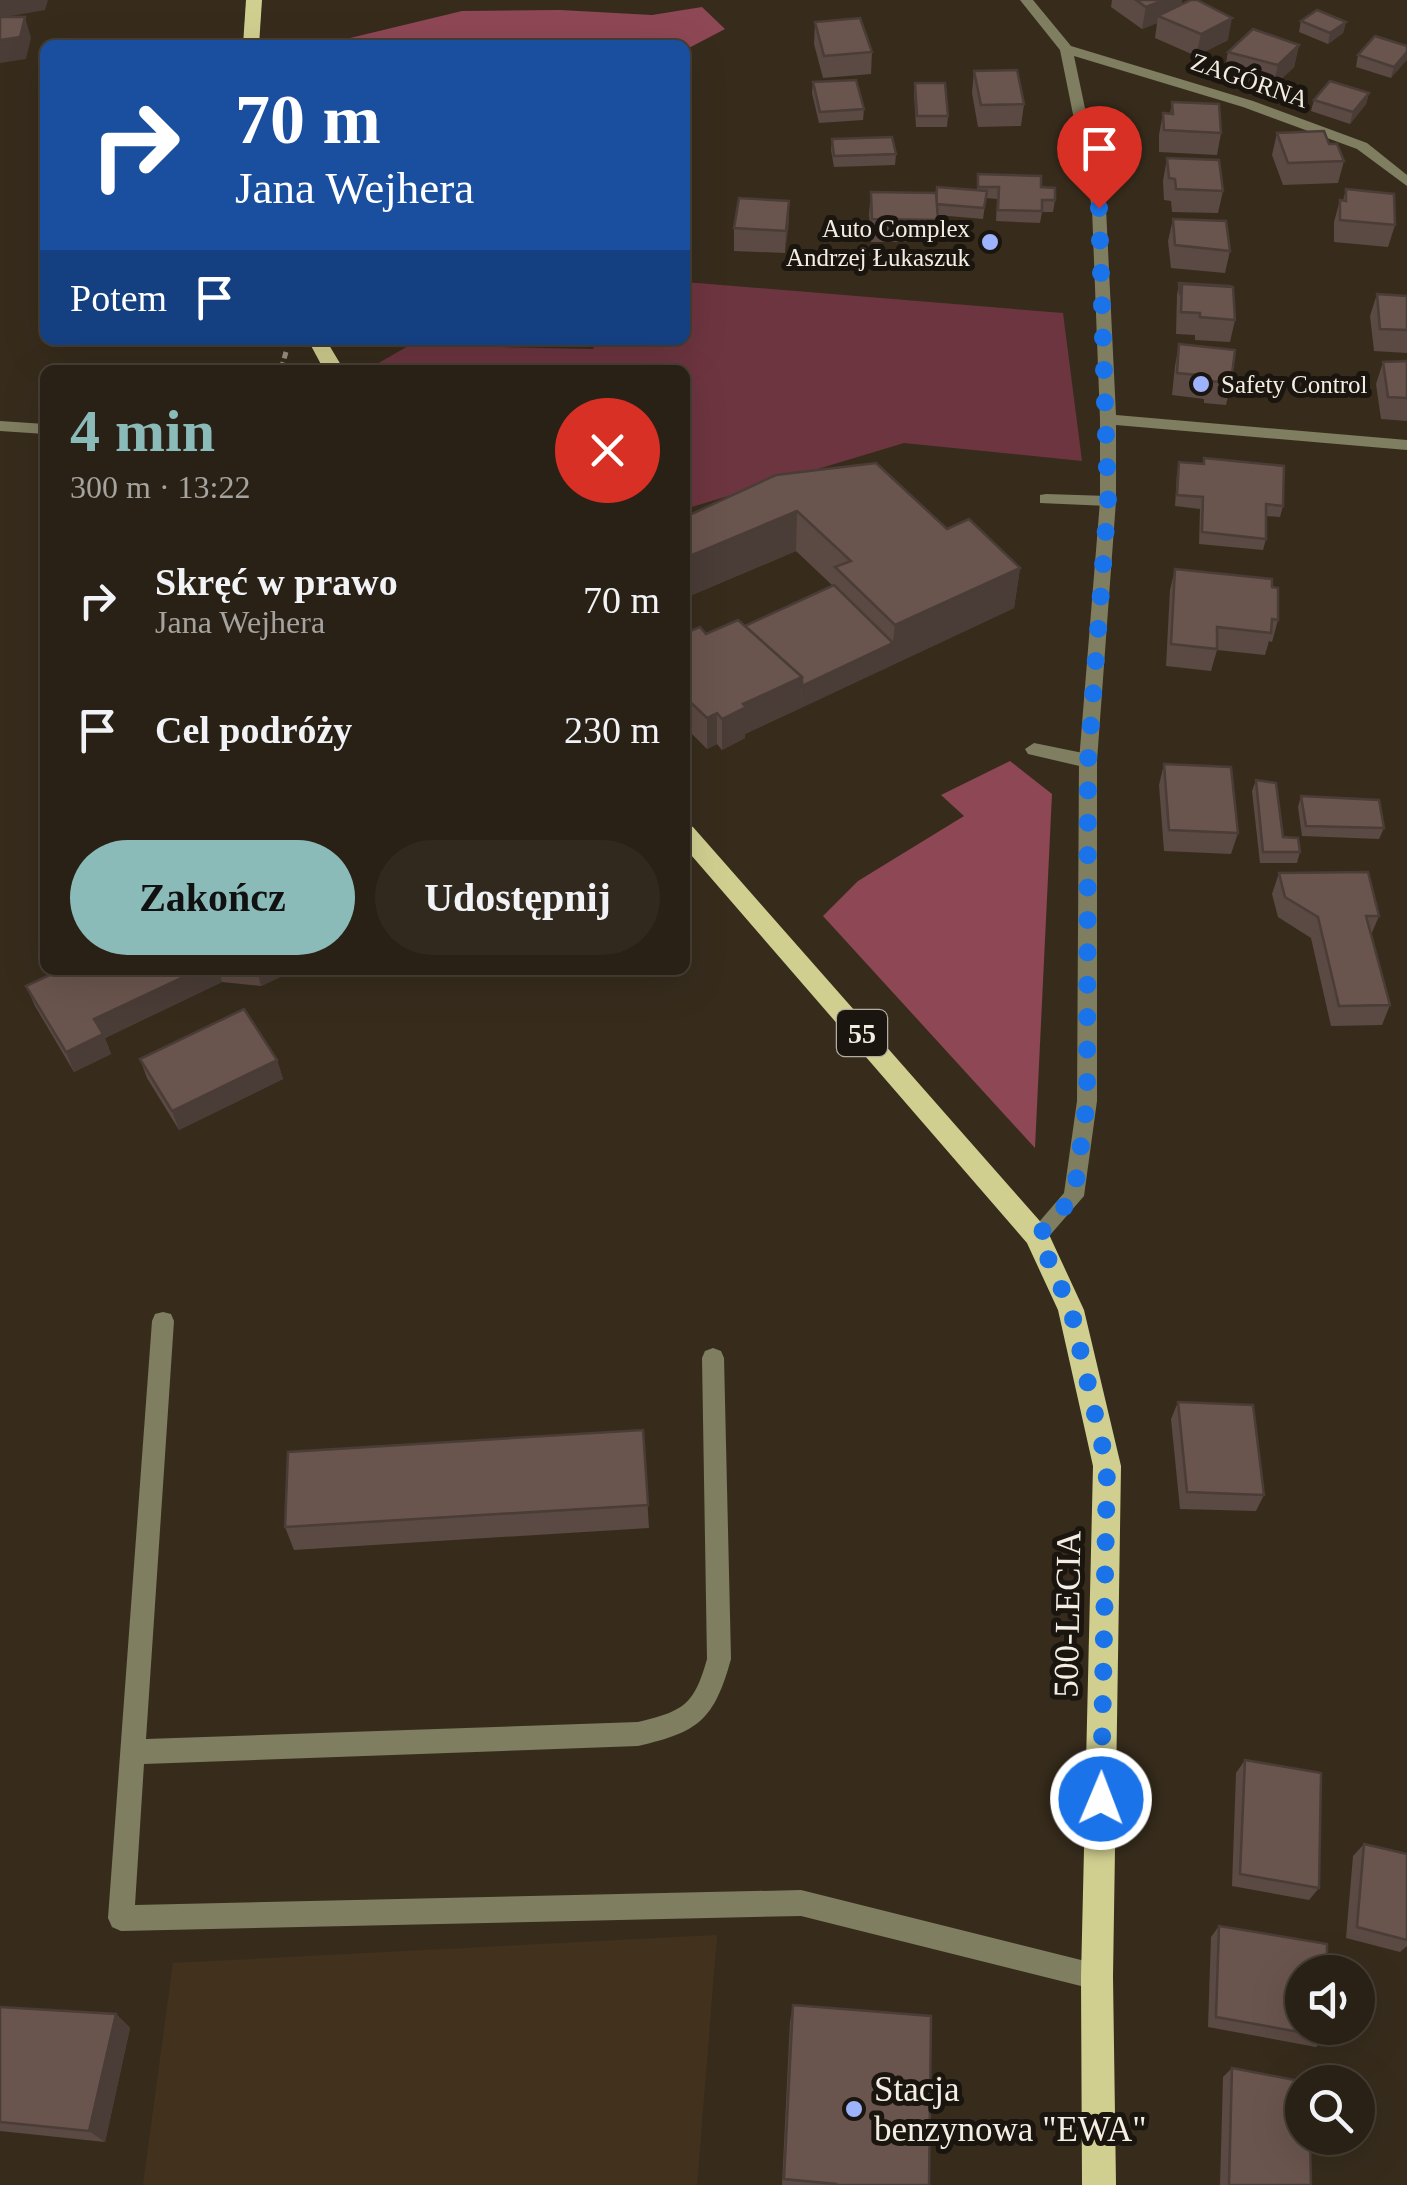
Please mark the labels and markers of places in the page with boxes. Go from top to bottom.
pin [1057,106,1142,209]
place label: Auto Complex Andrzej Łukaszuk [786,215,970,271]
marker: Auto Complex Andrzej Łukaszuk [979,231,1001,253]
place label: Safety Control [1221,371,1368,398]
marker: Safety Control [1190,373,1212,395]
place label: Stacja benzynowa "EWA" [874,2070,1147,2149]
marker: Stacja benzynowa "EWA" [843,2098,865,2120]

